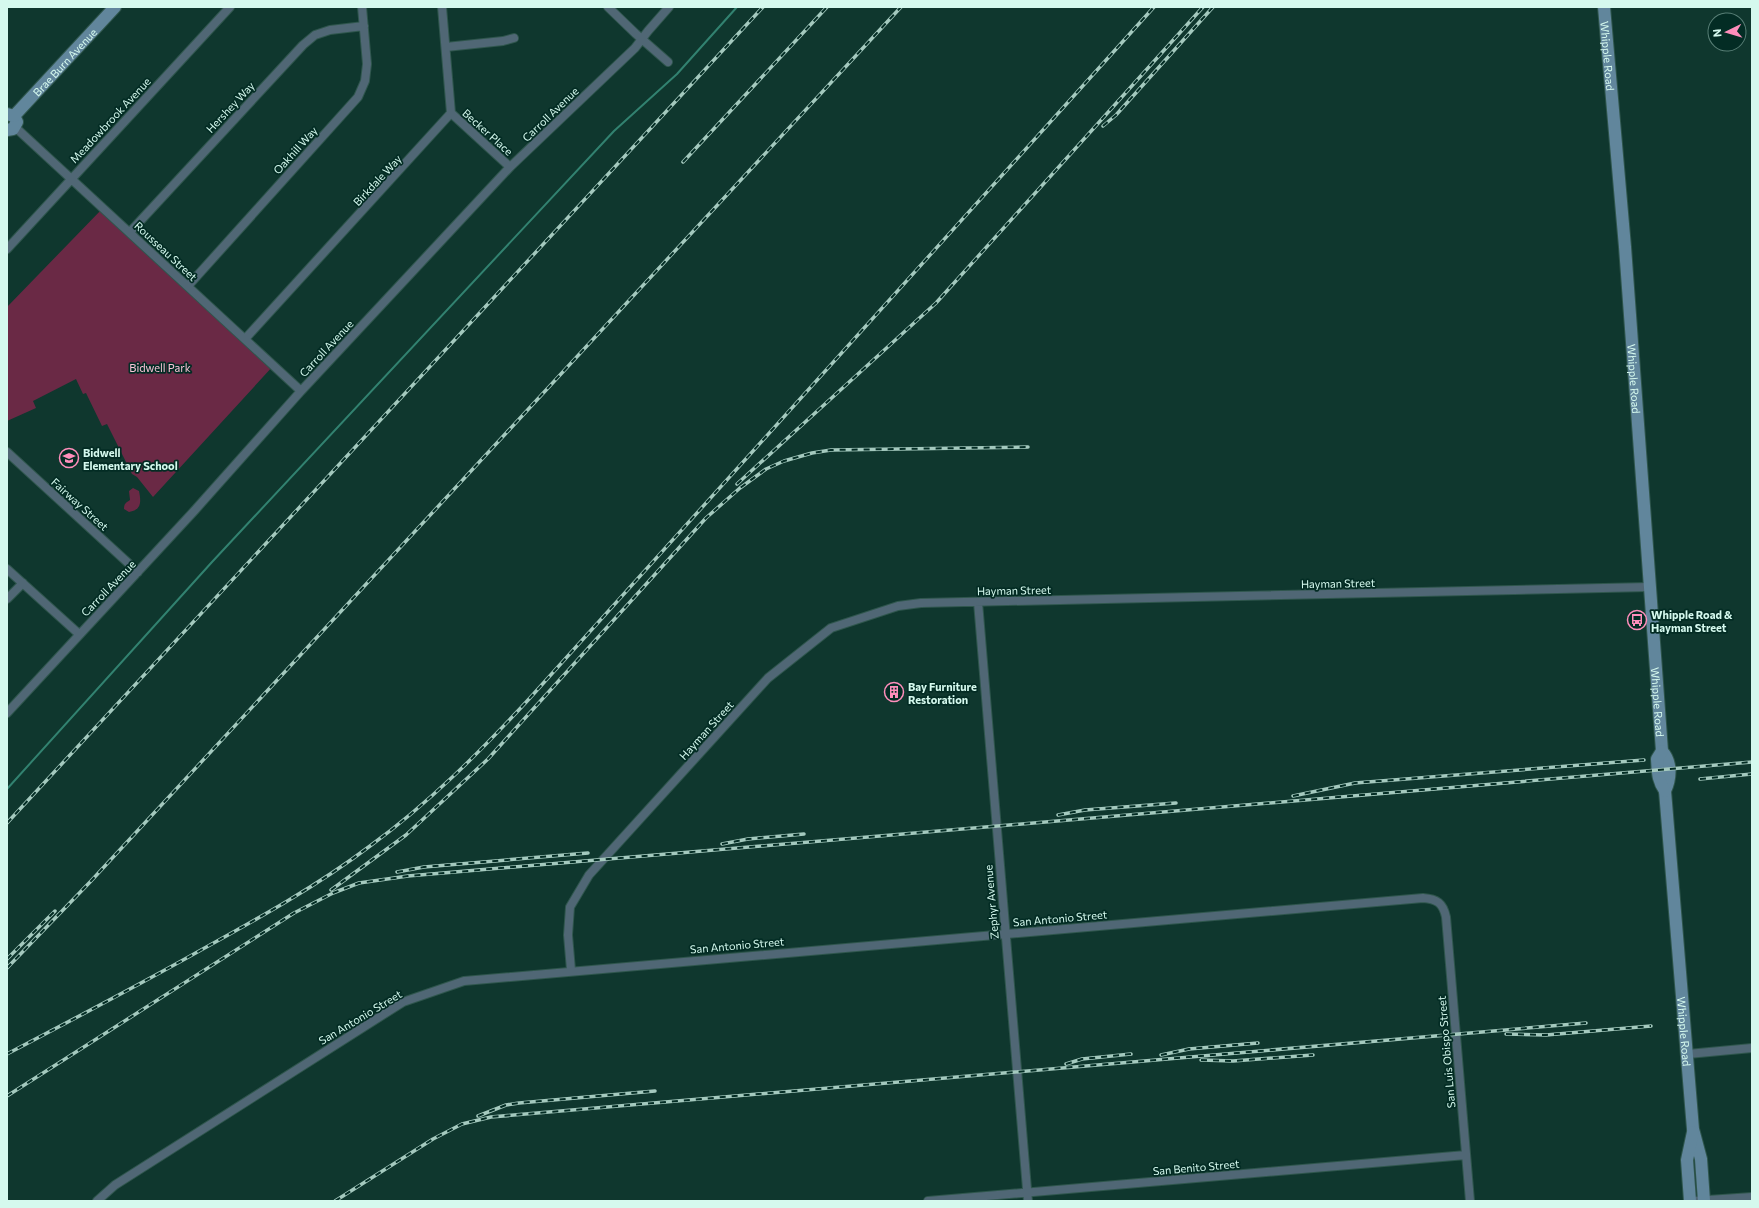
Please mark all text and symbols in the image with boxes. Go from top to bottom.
north arrow [1707,12,1747,52]
street label: Whipple Road [1599,20,1618,91]
street label: Brae Burn Avenue [30,25,99,98]
text: N [1710,28,1723,38]
street label: Meadowbrook Avenue [67,74,153,165]
street label: Hershey Way [203,79,257,135]
street label: Carroll Avenue [519,84,581,144]
street label: Becker Place [460,106,516,158]
street label: Oakhill Way [270,123,320,176]
street label: Birkdale Way [350,152,404,208]
street label: Rousseau Street [132,219,200,284]
street label: Carroll Avenue [296,317,356,379]
street label: Whipple Road [1626,343,1644,414]
park label: Bidwell Park [129,361,191,374]
place label: Bidwell Elementary School [83,446,178,472]
school or university icon: Bidwell Elementary School [58,447,80,469]
street label: Fairway Street [49,475,112,533]
street label: Carroll Avenue [78,557,138,619]
street label: Hayman Street [1301,576,1376,590]
street label: Hayman Street [977,583,1052,597]
place label: Whipple Road & Hayman Street [1651,608,1733,634]
bus stop icon: Whipple Road & Hayman Street [1626,609,1648,631]
street label: Whipple Road [1649,667,1667,737]
place label: Bay Furniture Restoration [908,680,977,706]
building icon: Bay Furniture Restoration [883,681,905,703]
street label: Hayman Street [676,698,736,762]
street label: Zephyr Avenue [981,864,1001,940]
street label: San Antonio Street [1012,907,1108,929]
street label: San Antonio Street [689,934,785,956]
street label: San Antonio Street [316,987,404,1047]
street label: San Luis Obispo Street [1435,995,1457,1109]
street label: Whipple Road [1676,996,1694,1067]
street label: San Benito Street [1152,1157,1240,1177]

